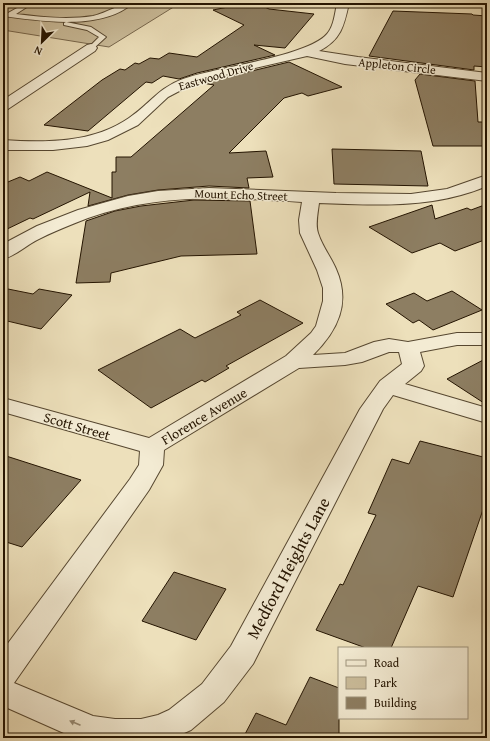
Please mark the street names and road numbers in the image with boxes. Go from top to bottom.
street label: Appleton Circle [357,53,437,78]
street label: Eastwood Drive [176,57,256,94]
street label: Mount Echo Street [194,184,289,205]
street label: Florence Avenue [157,382,251,449]
street label: Scott Street [41,407,113,445]
street label: Medford Heights Lane [240,493,335,643]

